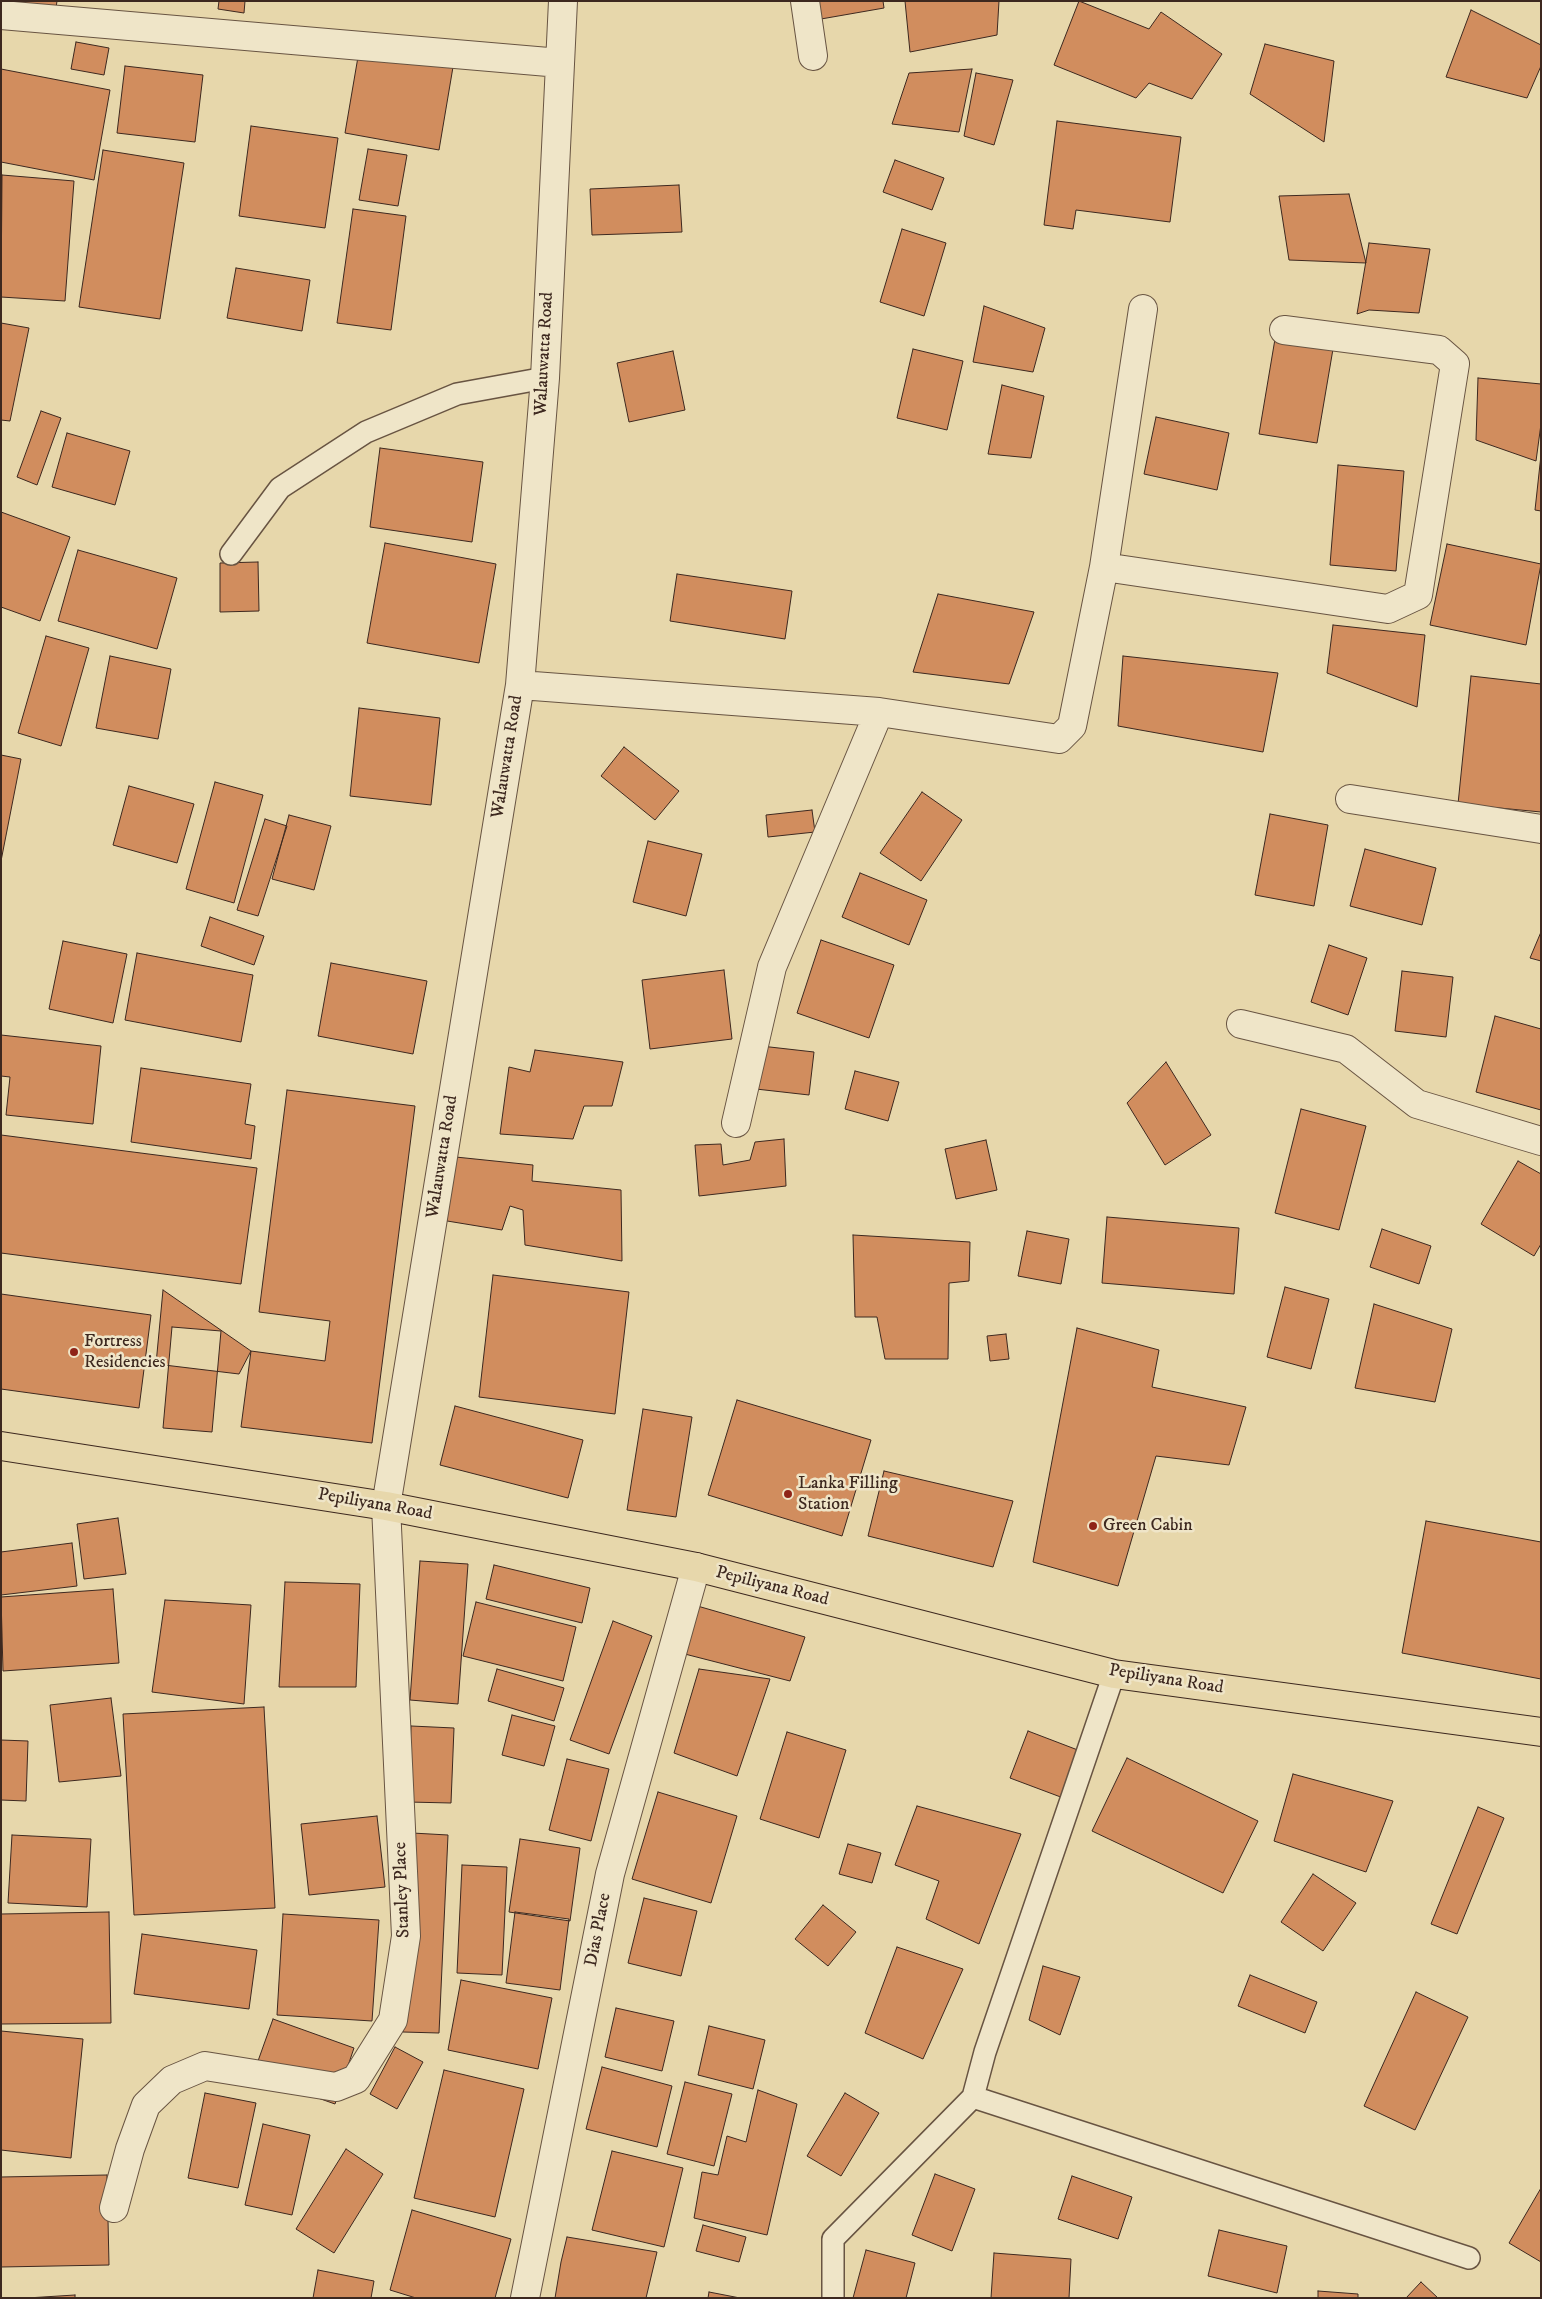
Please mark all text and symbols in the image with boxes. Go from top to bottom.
street label: Walauwatta Road [531,291,559,417]
street label: Walauwatta Road [488,694,528,820]
street label: Walauwatta Road [423,1094,463,1220]
place label: Fortress Residencies [84,1331,166,1374]
marker: Fortress Residencies [68,1346,80,1358]
place label: Lanka Filling Station [798,1473,898,1516]
street label: Pepiliyana Road [316,1484,434,1526]
marker: Lanka Filling Station [782,1488,794,1500]
place label: Green Cabin [1103,1515,1193,1537]
marker: Green Cabin [1087,1520,1099,1532]
street label: Pepiliyana Road [713,1563,831,1611]
street label: Pepiliyana Road [1107,1660,1225,1700]
street label: Stanley Place [391,1842,415,1938]
street label: Dias Place [581,1892,617,1968]

